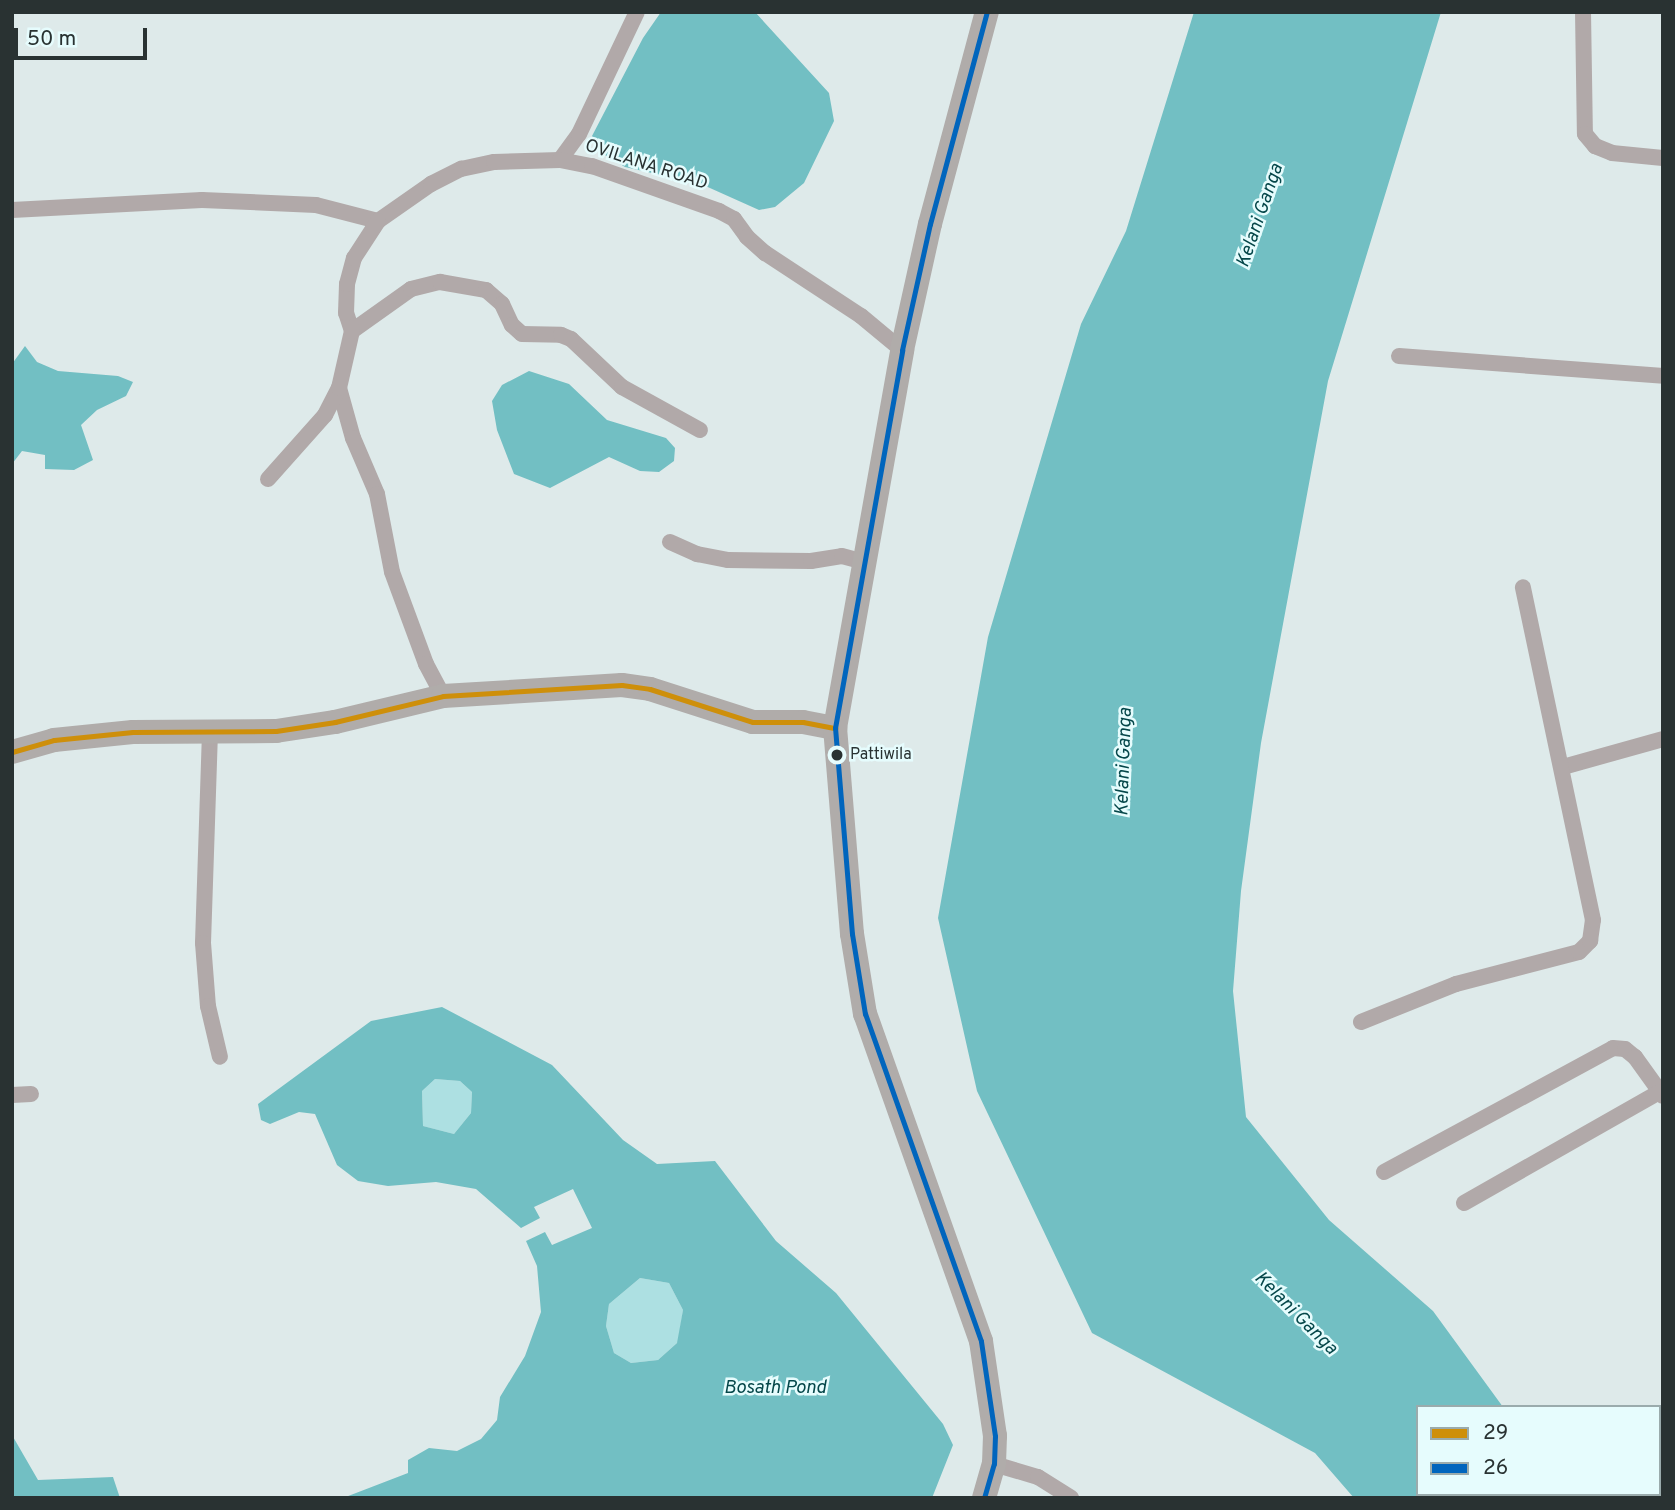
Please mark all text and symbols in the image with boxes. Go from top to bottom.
scale bar [18,14,150,58]
text: 50 m [27,26,76,53]
street label: OVILANA ROAD [582,136,710,196]
water label: Kelani Ganga [1233,161,1289,271]
water label: Kelani Ganga [1112,708,1138,816]
place label: Pattiwila [850,745,912,765]
marker: Pattiwila [830,748,844,762]
water label: Kelani Ganga [1249,1268,1341,1360]
water label: Bosath Pond [724,1378,826,1400]
legend [1416,1405,1661,1496]
text: 29 [1483,1420,1508,1447]
text: 26 [1483,1455,1508,1482]

